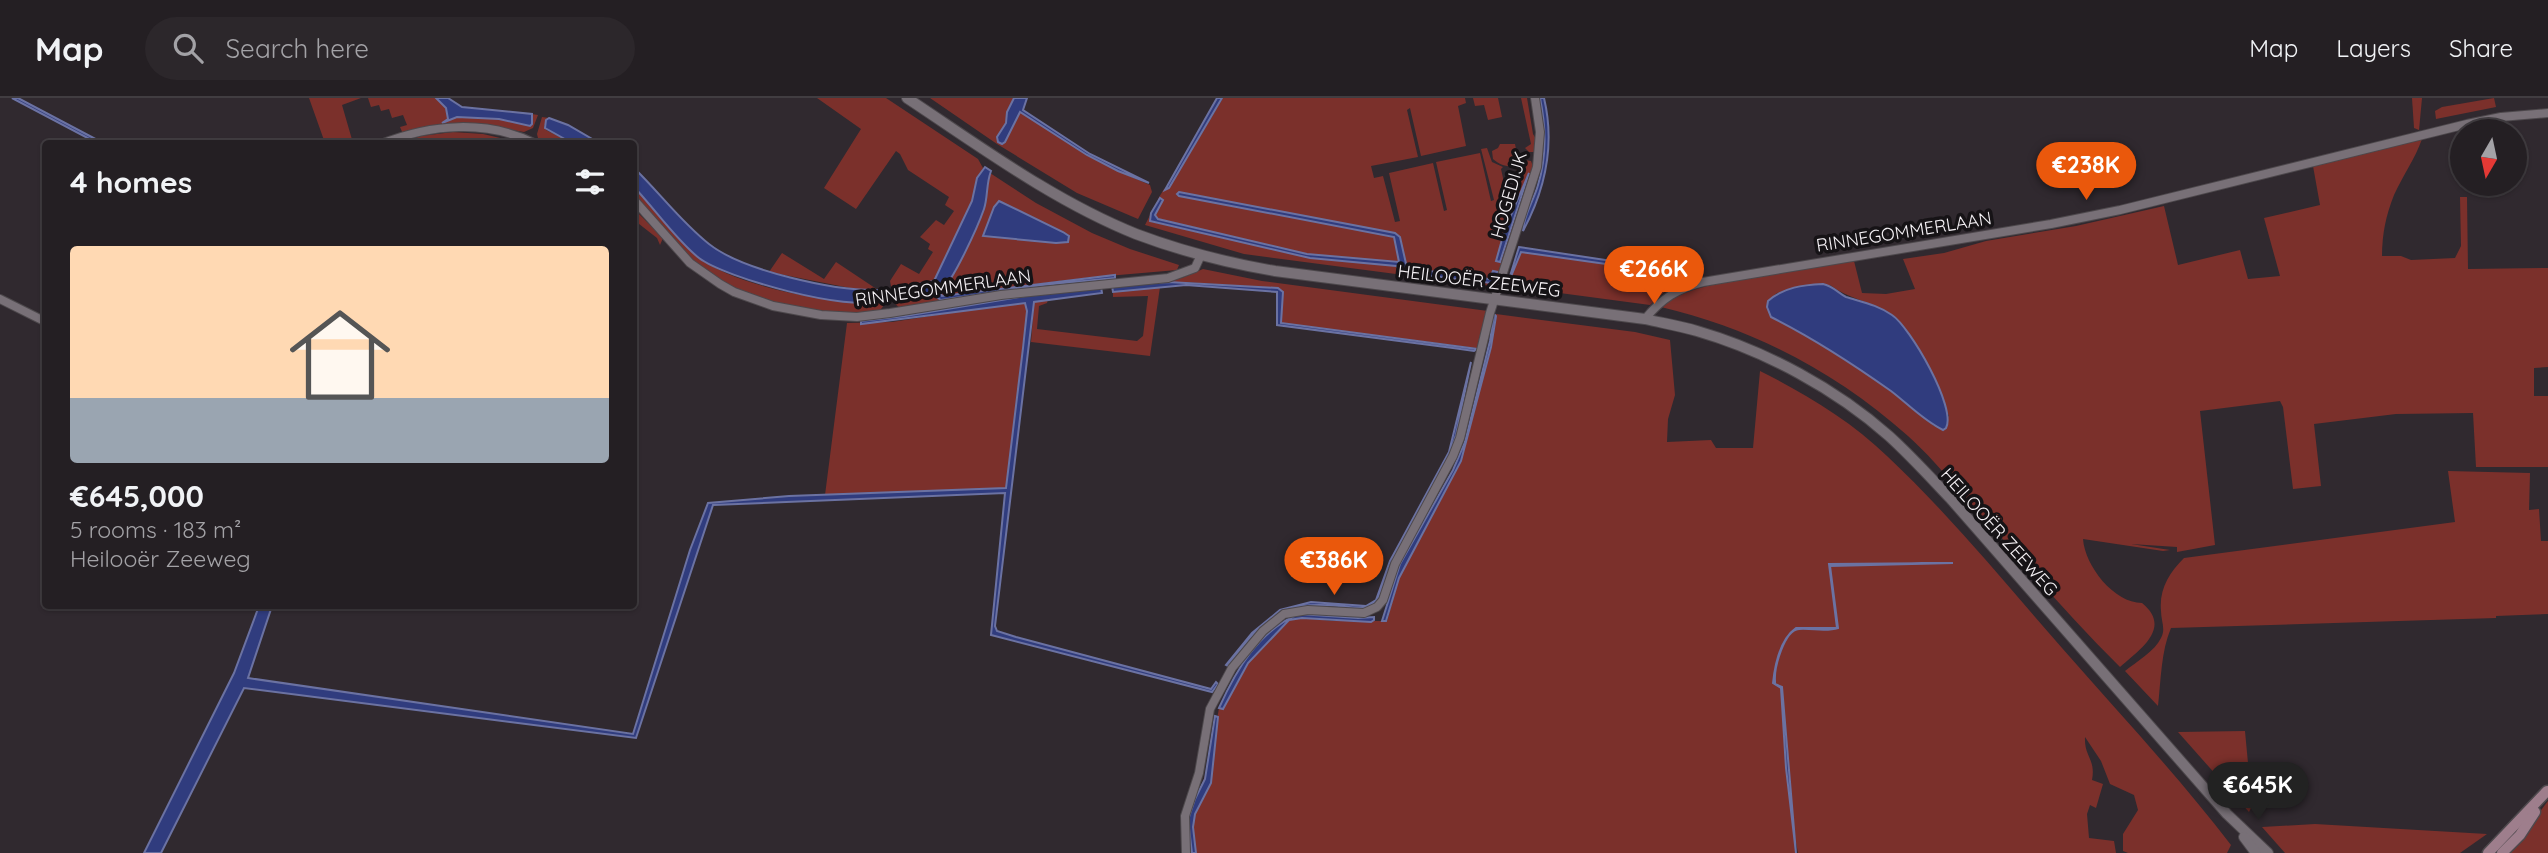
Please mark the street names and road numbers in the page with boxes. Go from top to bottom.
street label: HOGEDIJK [1485,149,1532,241]
street label: RINNEGOMMERLAAN [1815,206,1993,257]
street label: HEILOOËR ZEEWEG [1396,259,1562,302]
street label: RINNEGOMMERLAAN [854,264,1032,311]
street label: HEILOOËR ZEEWEG [1936,463,2063,600]

